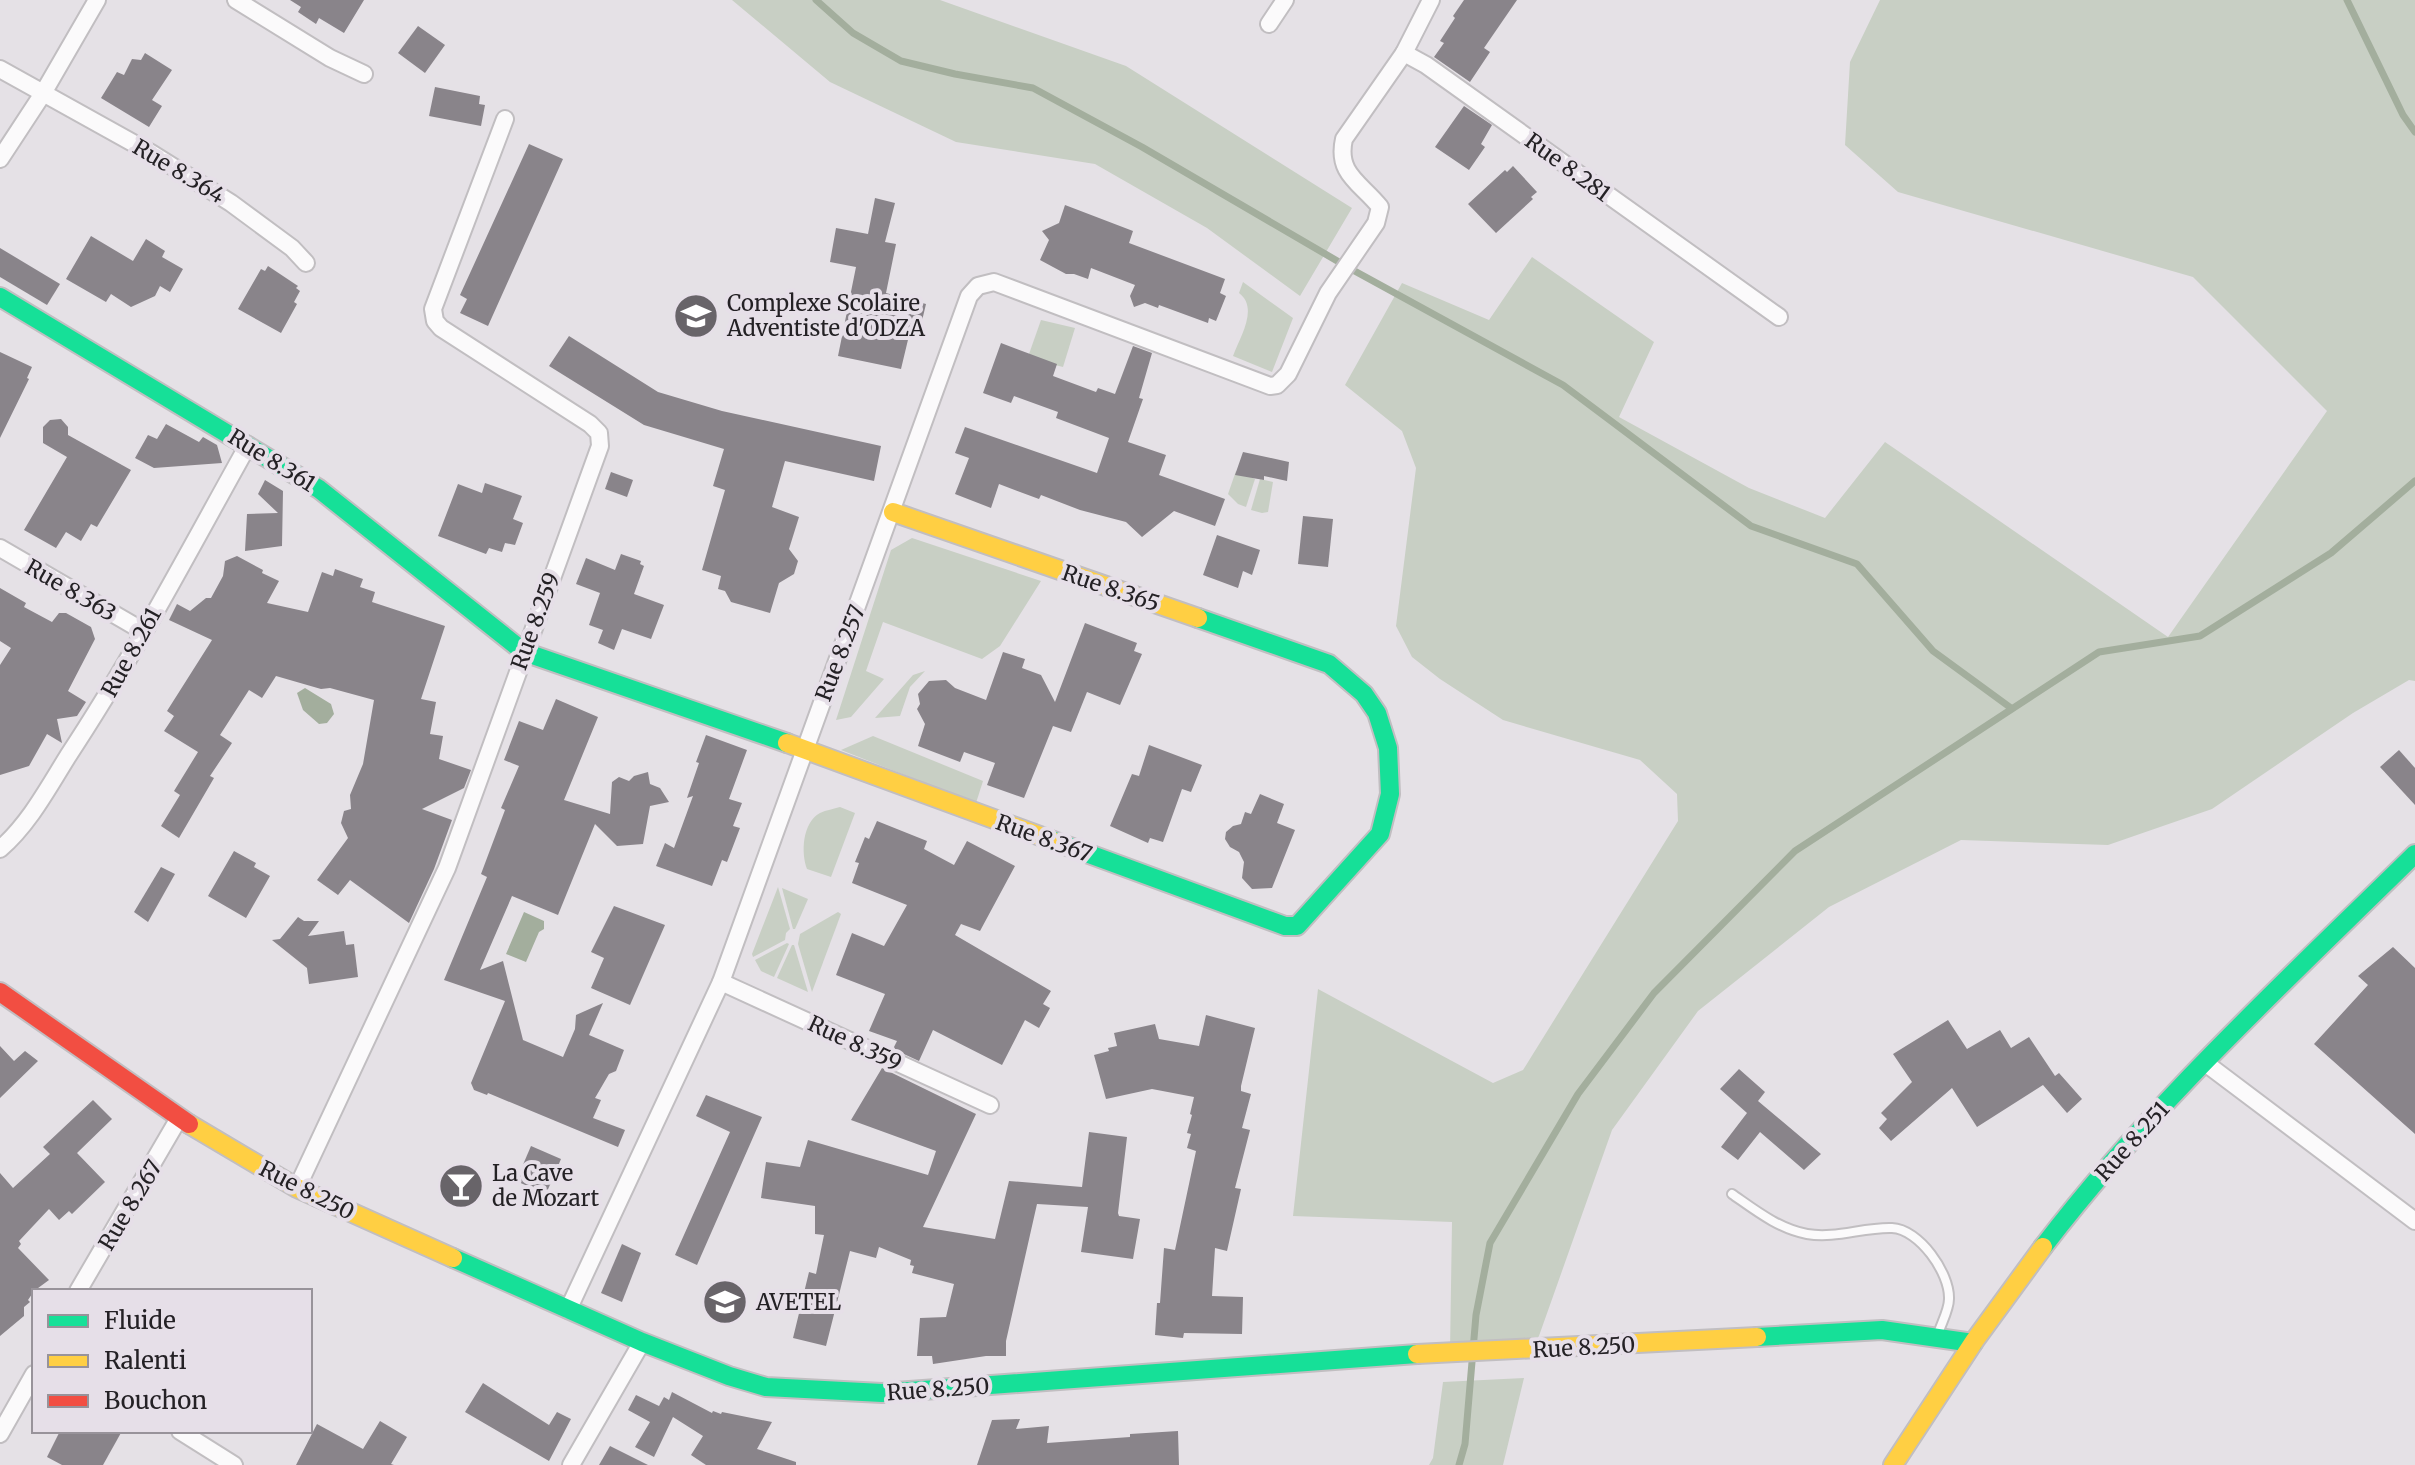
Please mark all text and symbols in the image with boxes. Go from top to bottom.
street label: Rue 8.281 [1520,127,1616,207]
street label: Rue 8.364 [128,133,231,210]
place label: Complexe Scolaire Adventiste d'ODZA [726,289,925,342]
school or university icon: Complexe Scolaire Adventiste d'ODZA [672,292,720,340]
street label: Rue 8.361 [223,422,321,498]
street label: Rue 8.363 [21,553,121,627]
street label: Rue 8.365 [1059,558,1163,618]
street label: Rue 8.259 [504,568,566,674]
street label: Rue 8.257 [809,601,871,705]
street label: Rue 8.261 [95,602,167,702]
street label: Rue 8.367 [992,808,1096,868]
street label: Rue 8.359 [804,1009,906,1077]
street label: Rue 8.251 [2089,1095,2175,1187]
street label: Rue 8.250 [255,1154,359,1226]
street label: Rue 8.267 [92,1155,168,1255]
place label: La Cave de Mozart [492,1159,600,1212]
bar icon: La Cave de Mozart [437,1162,485,1210]
school or university icon: AVETEL [701,1278,749,1326]
place label: AVETEL [755,1288,842,1316]
legend [32,1289,312,1433]
text: Fluide [104,1305,176,1336]
street label: Rue 8.250 [1532,1330,1636,1364]
text: Ralenti [104,1345,187,1376]
street label: Rue 8.250 [886,1371,990,1407]
text: Bouchon [104,1385,207,1416]

